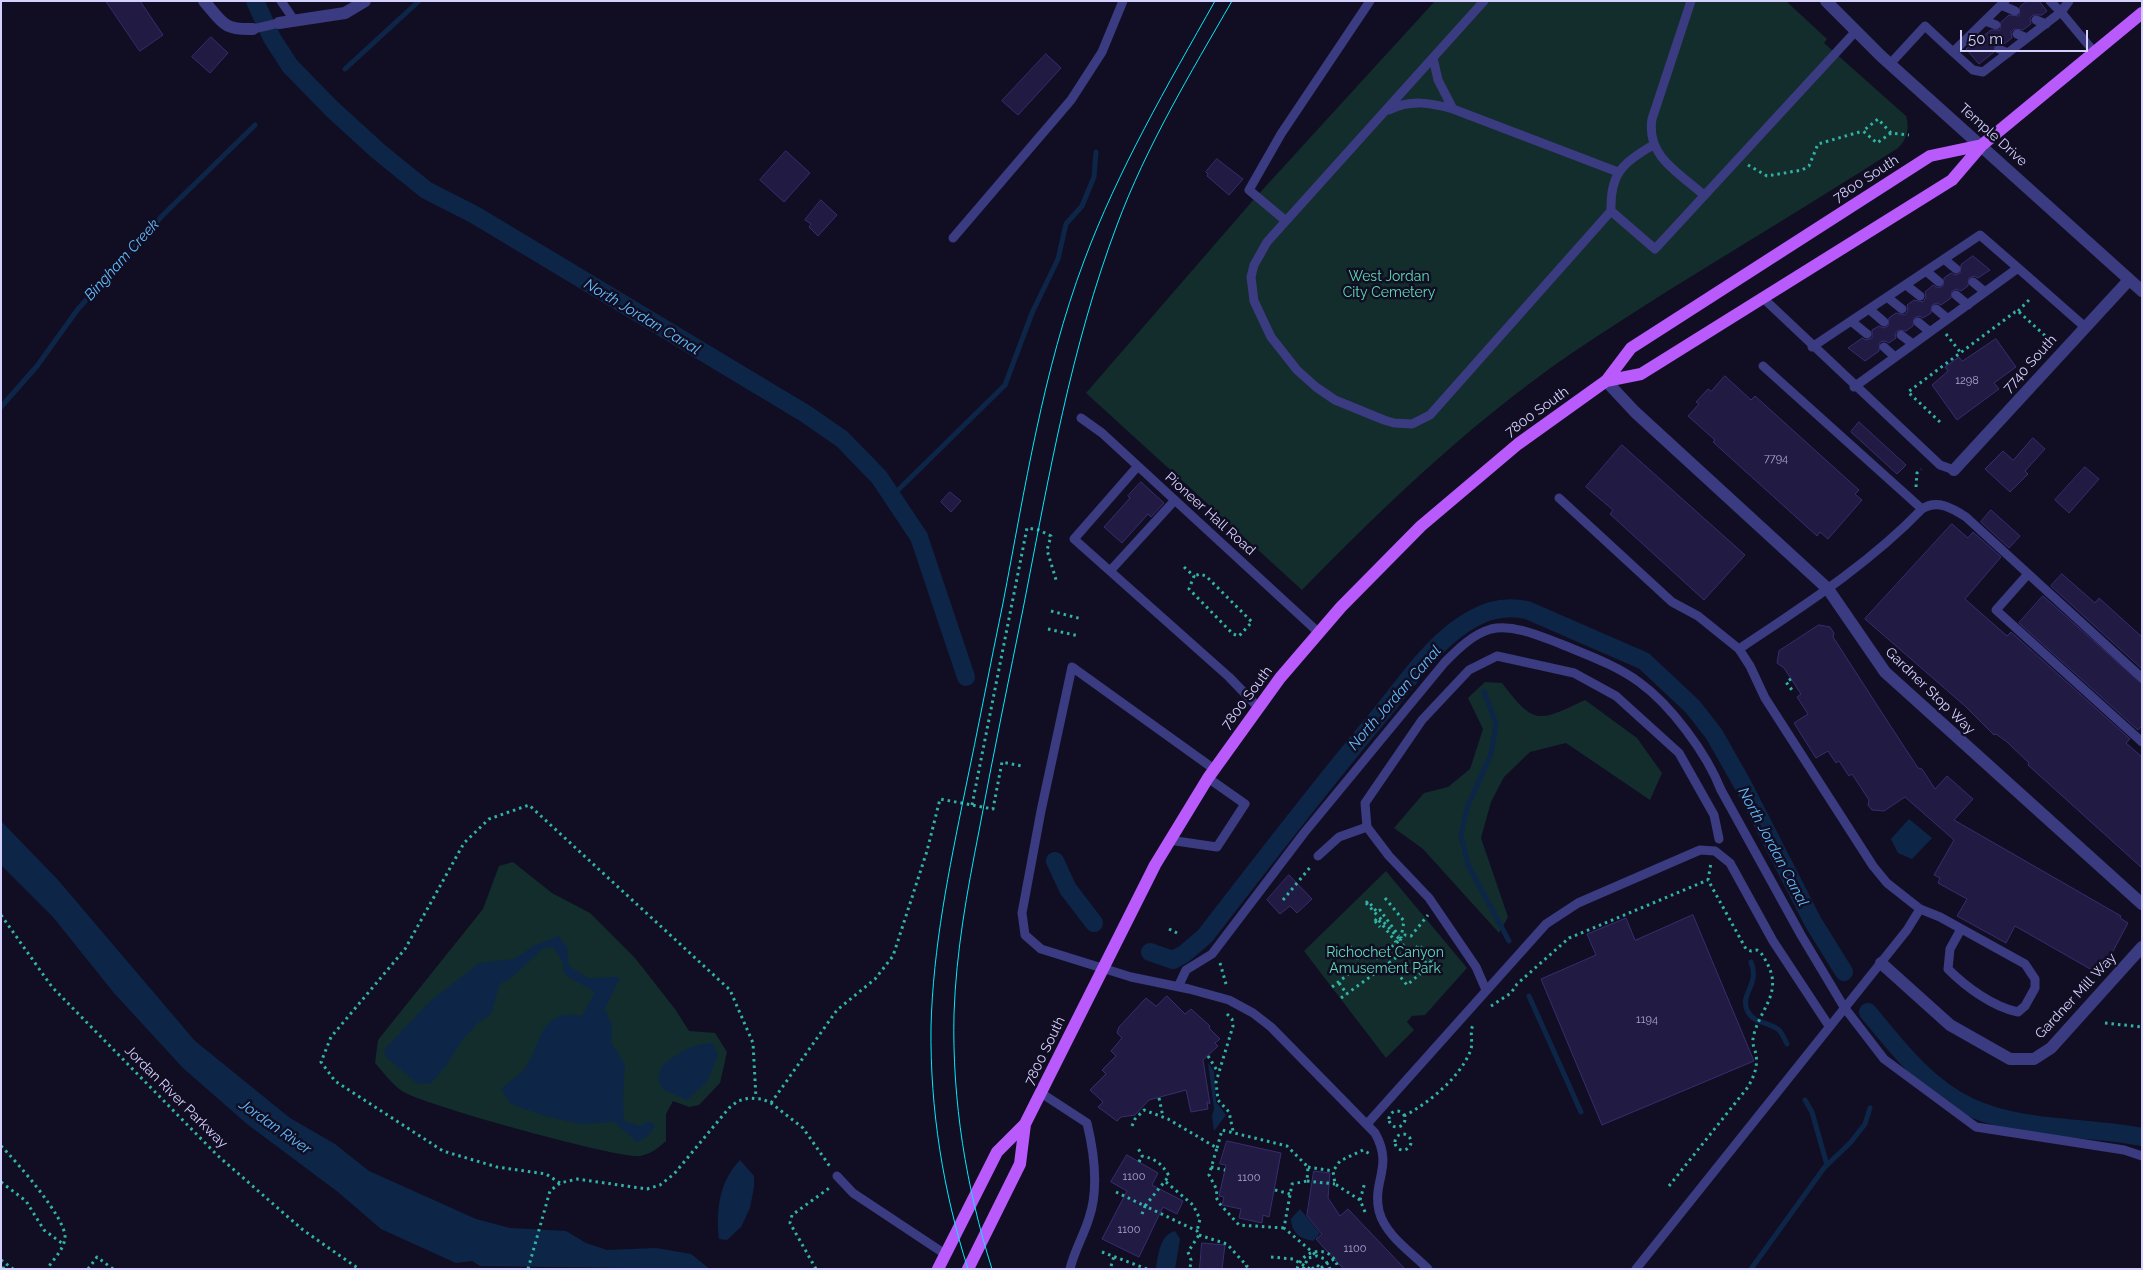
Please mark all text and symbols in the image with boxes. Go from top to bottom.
scale bar [1963,20,2090,52]
text: 50 m [1968,30,2003,48]
street label: Temple Drive [1956,100,2030,170]
street label: 7800 South [1830,152,1902,206]
water label: Bingham Creek [81,216,163,304]
park label: West Jordan City Cemetery [1343,269,1435,302]
water label: North Jordan Canal [581,275,703,359]
street label: 7740 South [2000,332,2060,396]
house number: 1298 [1955,374,1979,388]
street label: 7800 South [1502,383,1572,441]
house number: 7794 [1764,452,1788,466]
street label: Pioneer Hall Road [1161,469,1259,559]
water label: North Jordan Canal [1345,642,1445,754]
street label: Gardner Stop Way [1882,644,1978,738]
street label: 7800 South [1218,663,1276,733]
water label: North Jordan Canal [1734,784,1812,910]
park label: Richochet Canyon Amusement Park [1326,945,1444,978]
street label: Gardner Mill Way [2032,950,2120,1042]
house number: 1194 [1636,1013,1658,1027]
street label: 7800 South [1021,1014,1069,1088]
street label: Jordan River Parkway [121,1042,231,1152]
water label: Jordan River [236,1096,314,1158]
house number: 1100 [1123,1170,1145,1184]
house number: 1100 [1238,1171,1260,1185]
house number: 1100 [1118,1223,1140,1237]
house number: 1100 [1344,1242,1366,1256]

